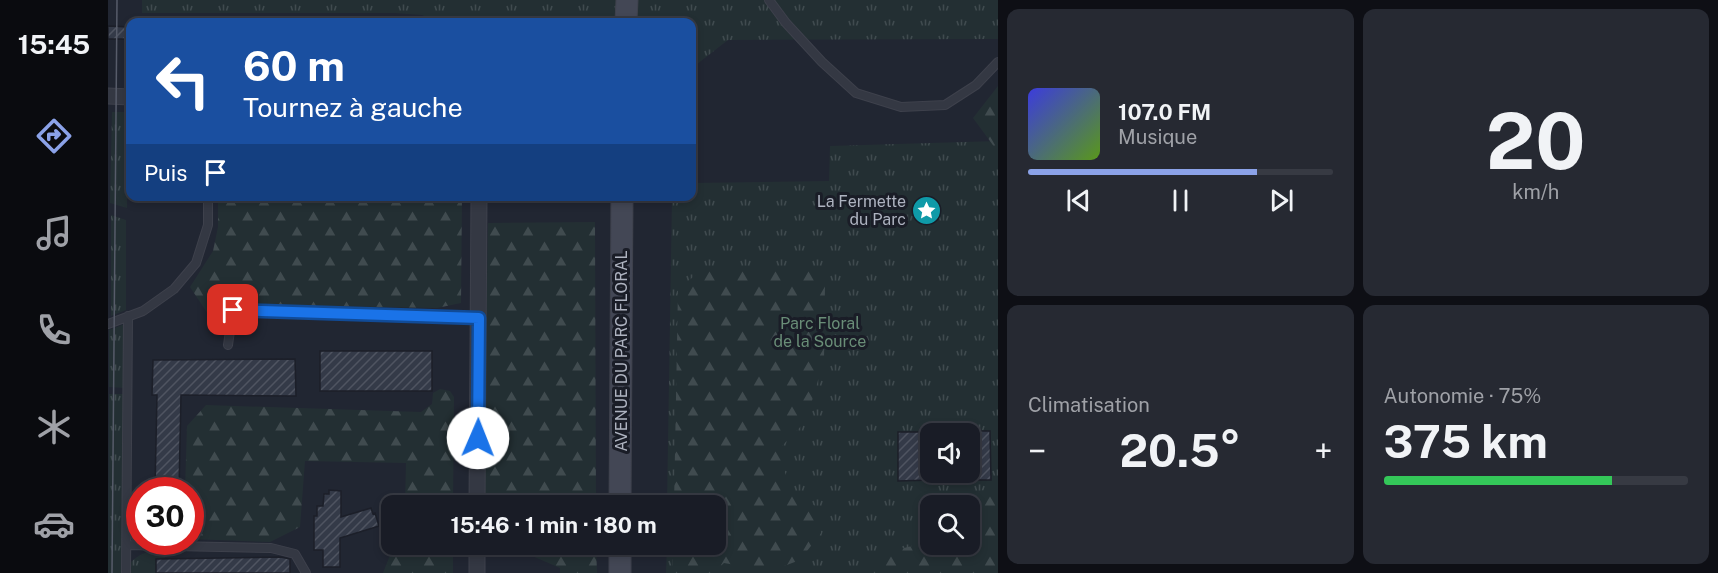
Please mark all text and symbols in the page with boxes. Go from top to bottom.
text: 15:45 [18,28,90,60]
text: 60 m [243,41,345,90]
icon: left [144,42,222,120]
text: Tournez à gauche [243,91,463,123]
text: 20 [1486,95,1586,187]
text: 107.0 FM [1118,99,1211,125]
icon: directions [33,115,75,157]
text: Musique [1118,125,1197,149]
icon: arrive [199,156,232,189]
text: Puis [144,160,187,186]
text: km/h [1512,180,1559,204]
icon: previous [1062,184,1095,217]
icon: pause [1164,184,1197,217]
icon: next [1265,184,1298,217]
place label: La Fermette du Parc [817,192,906,229]
place icon: La Fermette du Parc [911,194,943,226]
icon: music [33,212,75,254]
street label: AVENUE DU PARC FLORAL [612,250,631,452]
pin [207,284,258,335]
icon: arrive [216,293,249,326]
icon: phone [33,309,75,351]
park label: Parc Floral de la Source [774,314,866,351]
text: Autonomie · 75% [1384,384,1541,408]
text: Climatisation [1028,393,1150,417]
icon: climate [33,406,75,448]
position arrow [446,406,510,470]
text: 375 km [1384,415,1548,468]
map controls [920,423,980,555]
button: sound [920,423,980,483]
text: 20.5° [1120,424,1241,477]
text: − [1028,432,1046,470]
text: + [1314,432,1332,470]
speed limit sign: 30 [126,477,204,555]
button: search [920,495,980,555]
icon: car [33,503,75,545]
text: 15:46 · 1 min · 180 m [450,512,657,538]

